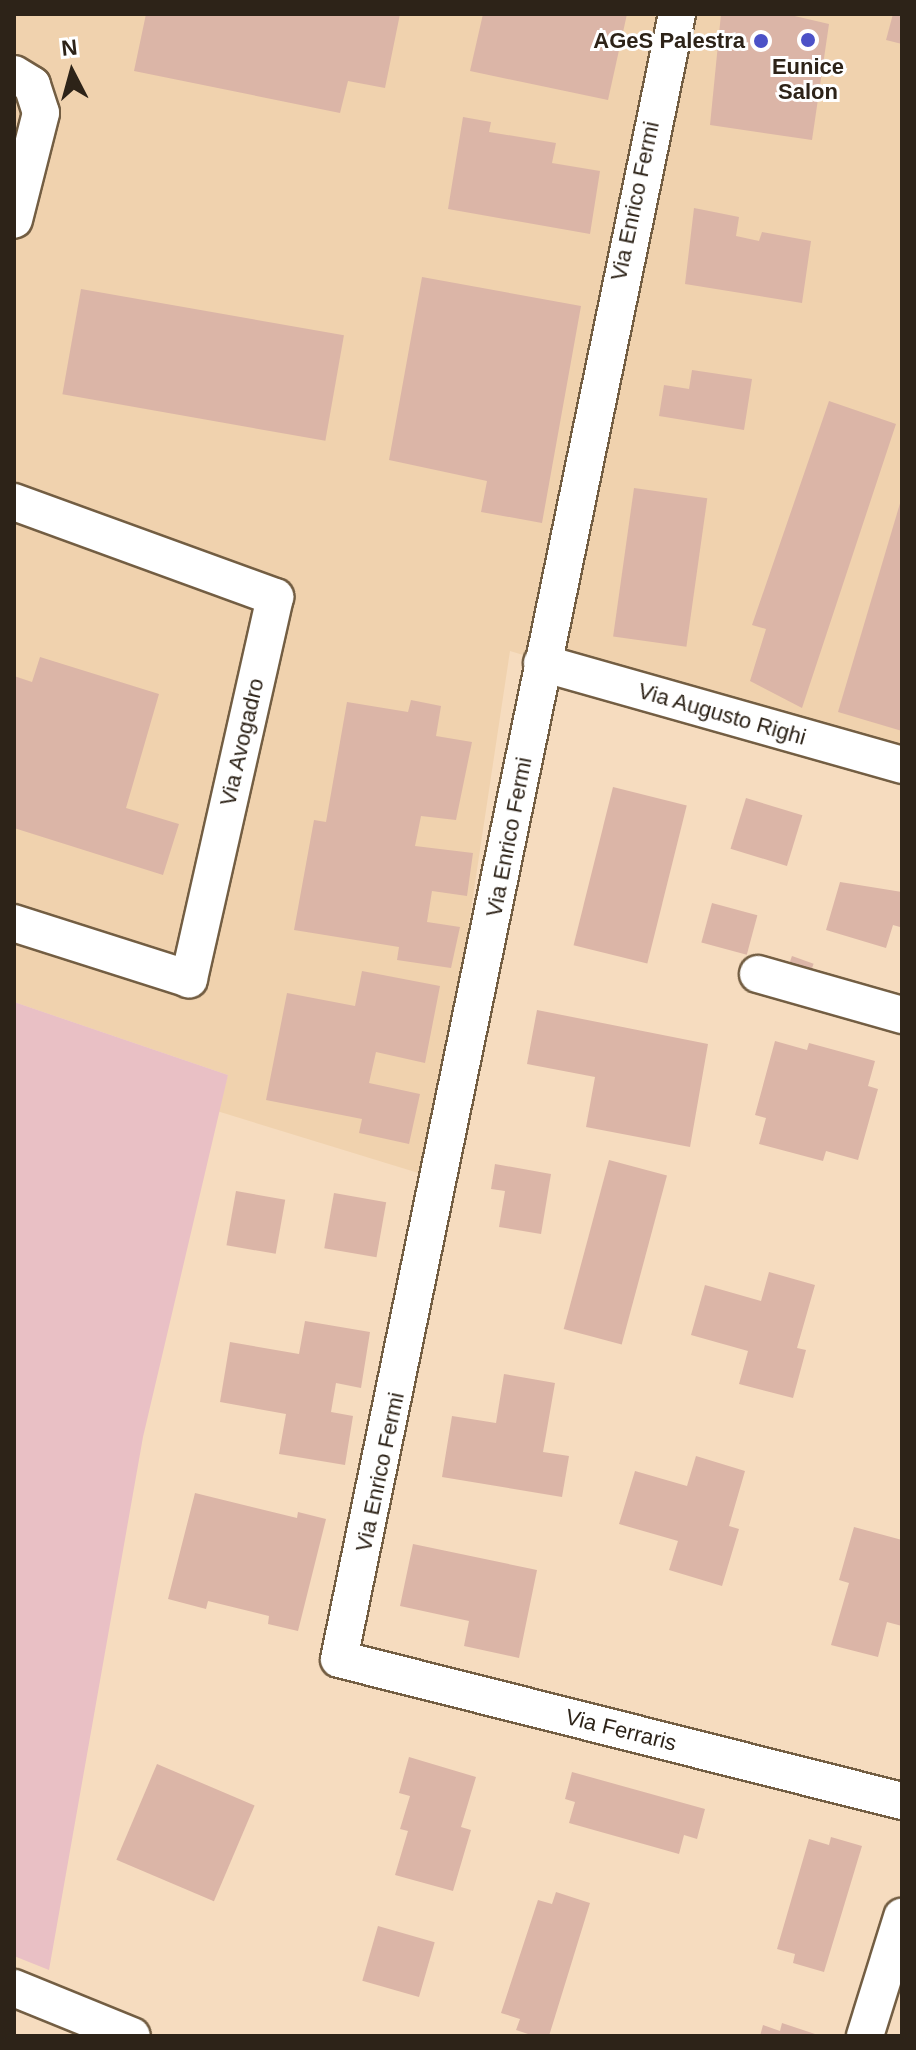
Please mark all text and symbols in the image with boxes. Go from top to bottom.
place label: AGeS Palestra [593,28,745,54]
marker: Eunice Salon [799,31,817,49]
north arrow [32,32,112,112]
marker: AGeS Palestra [752,32,770,50]
text: N [60,34,79,61]
place label: Eunice Salon [772,53,844,104]
street label: Via Enrico Fermi [605,119,665,283]
street label: Via Avogadro [214,675,270,809]
street label: Via Augusto Righi [634,677,810,751]
street label: Via Enrico Fermi [481,755,537,919]
street label: Via Enrico Fermi [350,1390,410,1554]
street label: Via Ferraris [563,1703,679,1757]

